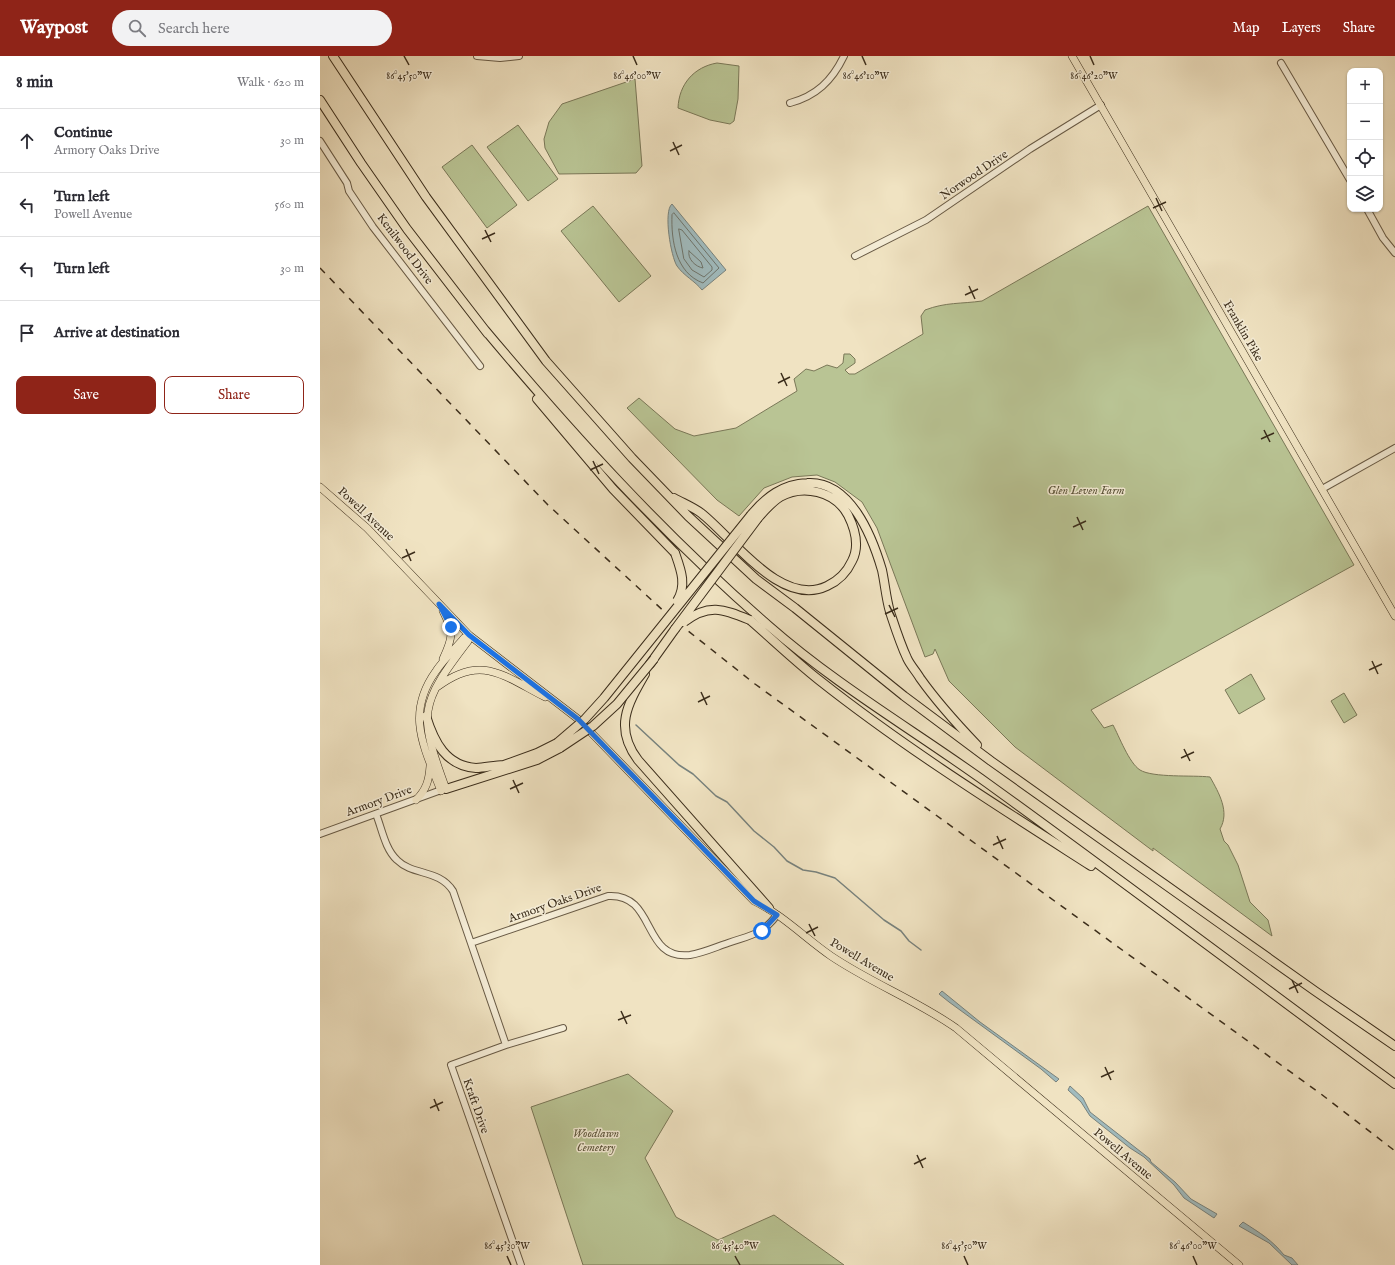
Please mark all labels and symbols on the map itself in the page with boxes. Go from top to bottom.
text: 86°45'50"W [386,70,432,83]
text: 86°46'00"W [613,70,661,83]
text: 86°46'10"W [843,70,890,83]
text: 86°46'20"W [1070,70,1118,83]
street label: Norwood Drive [937,147,1011,203]
street label: Kenilwood Drive [374,211,437,288]
street label: Franklin Pike [1220,298,1267,364]
park label: Glen Leven Farm [1048,483,1124,498]
street label: Powell Avenue [334,484,398,544]
route end [442,618,460,636]
street label: Armory Drive [343,782,414,820]
street label: Armory Oaks Drive [506,880,604,926]
route start [753,922,771,940]
street label: Powell Avenue [827,935,897,985]
street label: Kraft Drive [460,1076,493,1136]
street label: Powell Avenue [1090,1125,1156,1183]
park label: Woodlawn Cemetery [573,1126,620,1155]
text: 86°45'30"W [484,1240,530,1253]
text: 86°45'40"W [712,1240,759,1253]
text: 86°45'50"W [941,1240,987,1253]
text: 86°46'00"W [1169,1240,1217,1253]

